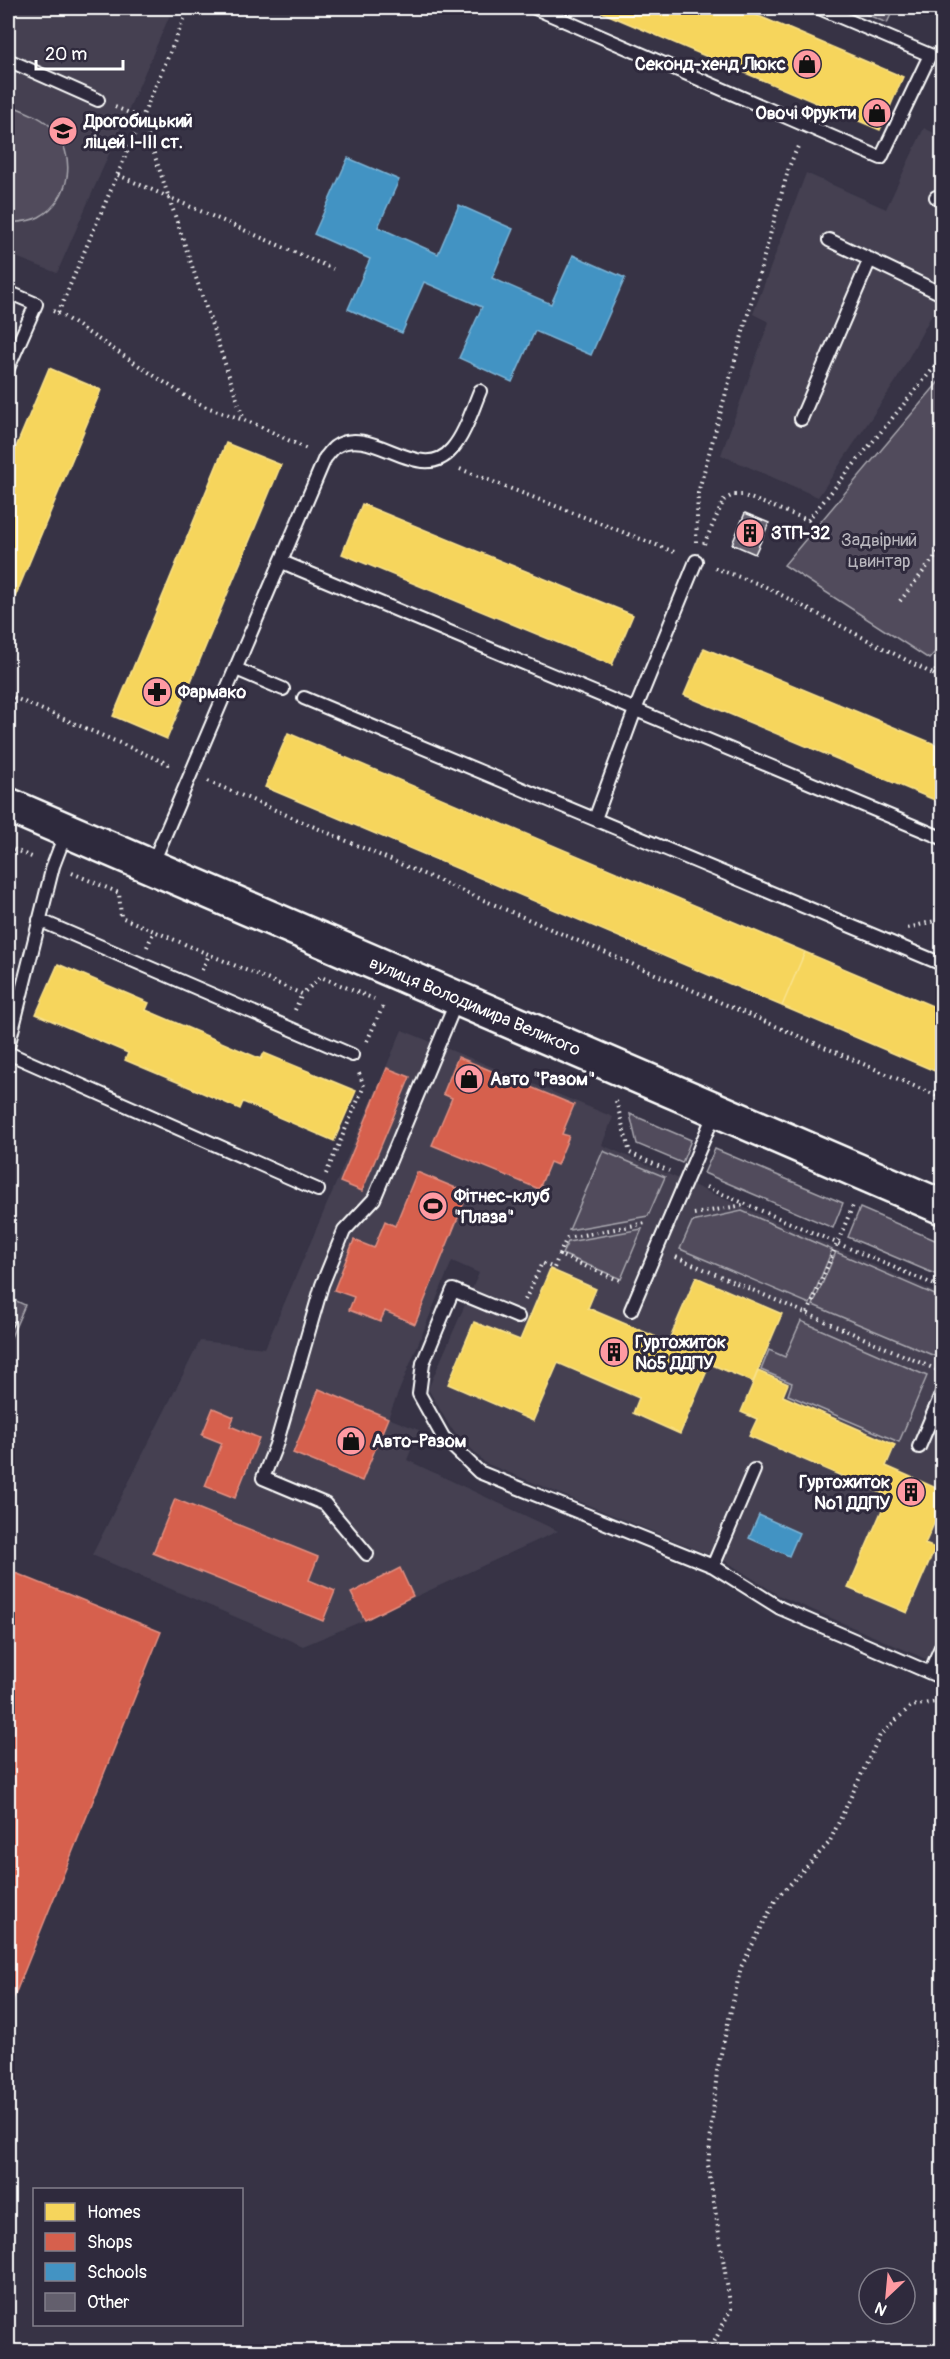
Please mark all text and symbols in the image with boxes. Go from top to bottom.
scale bar [36,33,123,71]
text: 20 m [45,43,87,66]
shop icon: Секонд-хенд Люкс [791,48,823,80]
place label: Секонд-хенд Люкс [635,53,786,76]
shop icon: Овочі Фрукти [861,97,893,129]
place label: Овочі Фрукти [755,102,856,125]
place label: Дрогобицький ліцей І-ІІІ ст. [83,110,193,154]
school or university icon: Дрогобицький ліцей І-ІІІ ст. [47,115,79,147]
building icon: ЗТП-32 [734,517,766,549]
place label: ЗТП-32 [771,522,830,545]
park label: Задвірний цвинтар [841,529,917,573]
pharmacy icon: Фармако [141,676,173,708]
place label: Фармако [177,681,246,704]
street label: вулиця Володимира Великого [366,951,584,1062]
shop icon: Авто "Разом" [453,1063,485,1095]
place label: Авто "Разом" [490,1068,595,1091]
place label: Фітнес-клуб "Плаза" [453,1185,550,1229]
sports icon: Фітнес-клуб "Плаза" [417,1190,449,1222]
place label: Гуртожиток №5 ДДПУ [635,1331,726,1375]
building icon: Гуртожиток №5 ДДПУ [598,1336,630,1368]
shop icon: Авто-Разом [335,1425,367,1457]
place label: Авто-Разом [372,1430,467,1453]
place label: Гуртожиток №1 ДДПУ [799,1471,890,1515]
building icon: Гуртожиток №1 ДДПУ [895,1476,927,1508]
legend [33,2188,243,2326]
text: Homes [87,2201,140,2224]
text: Shops [87,2231,132,2254]
text: Schools [87,2261,147,2284]
north arrow [857,2266,917,2326]
text: Other [87,2291,130,2314]
text: N [871,2297,890,2320]

